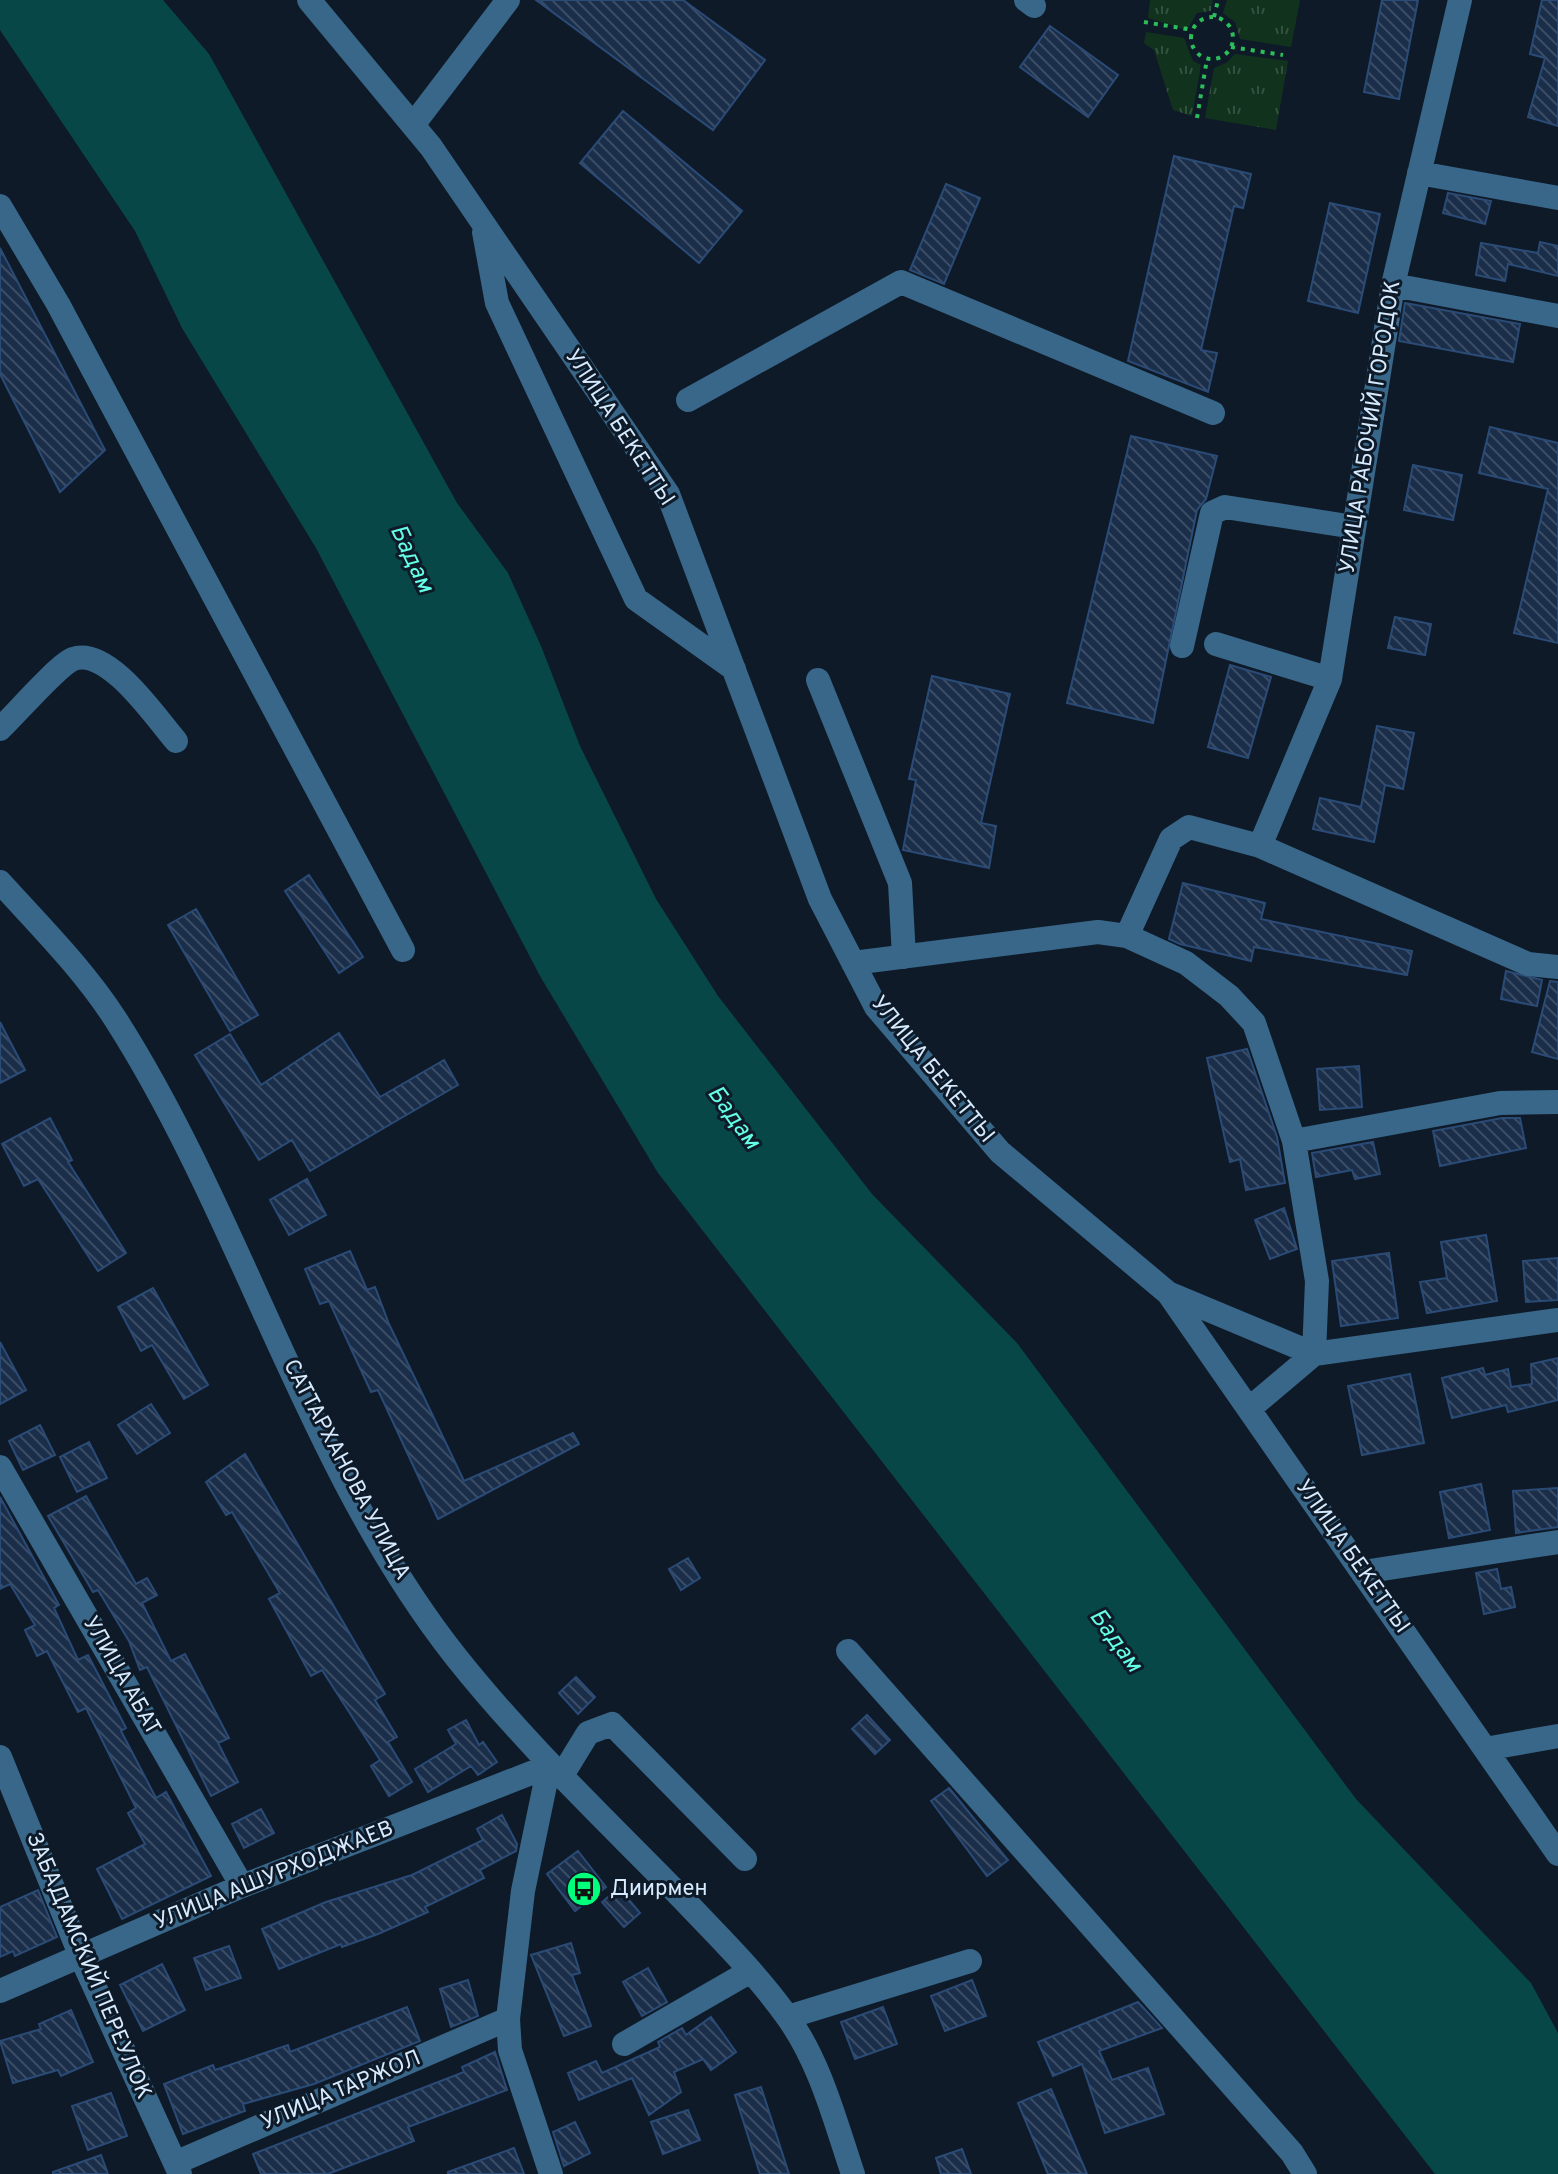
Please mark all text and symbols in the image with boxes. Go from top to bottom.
street label: УЛИЦА РАБОЧИЙ ГОРОДОК [1332,278,1408,576]
street label: УЛИЦА БЕКЕТТЫ [558,345,680,511]
water label: Бадам [382,520,440,599]
street label: УЛИЦА БЕКЕТТЫ [864,991,1000,1149]
water label: Бадам [700,1080,767,1157]
street label: САТТАРХАНОВА УЛИЦА [276,1355,416,1585]
street label: УЛИЦА БЕКЕТТЫ [1289,1475,1415,1639]
water label: Бадам [1082,1603,1149,1680]
street label: УЛИЦА АБАТ [76,1612,166,1740]
street label: УЛИЦА АШУРХОДЖАЕВ [150,1816,398,1936]
street label: ЗАБАДАМСКИЙ ПЕРЕУЛОК [19,1827,159,2103]
bus stop icon: Диирмен [565,1870,603,1908]
place label: Диирмен [610,1876,707,1903]
street label: УЛИЦА ТАРЖОЛ [257,2045,425,2137]

